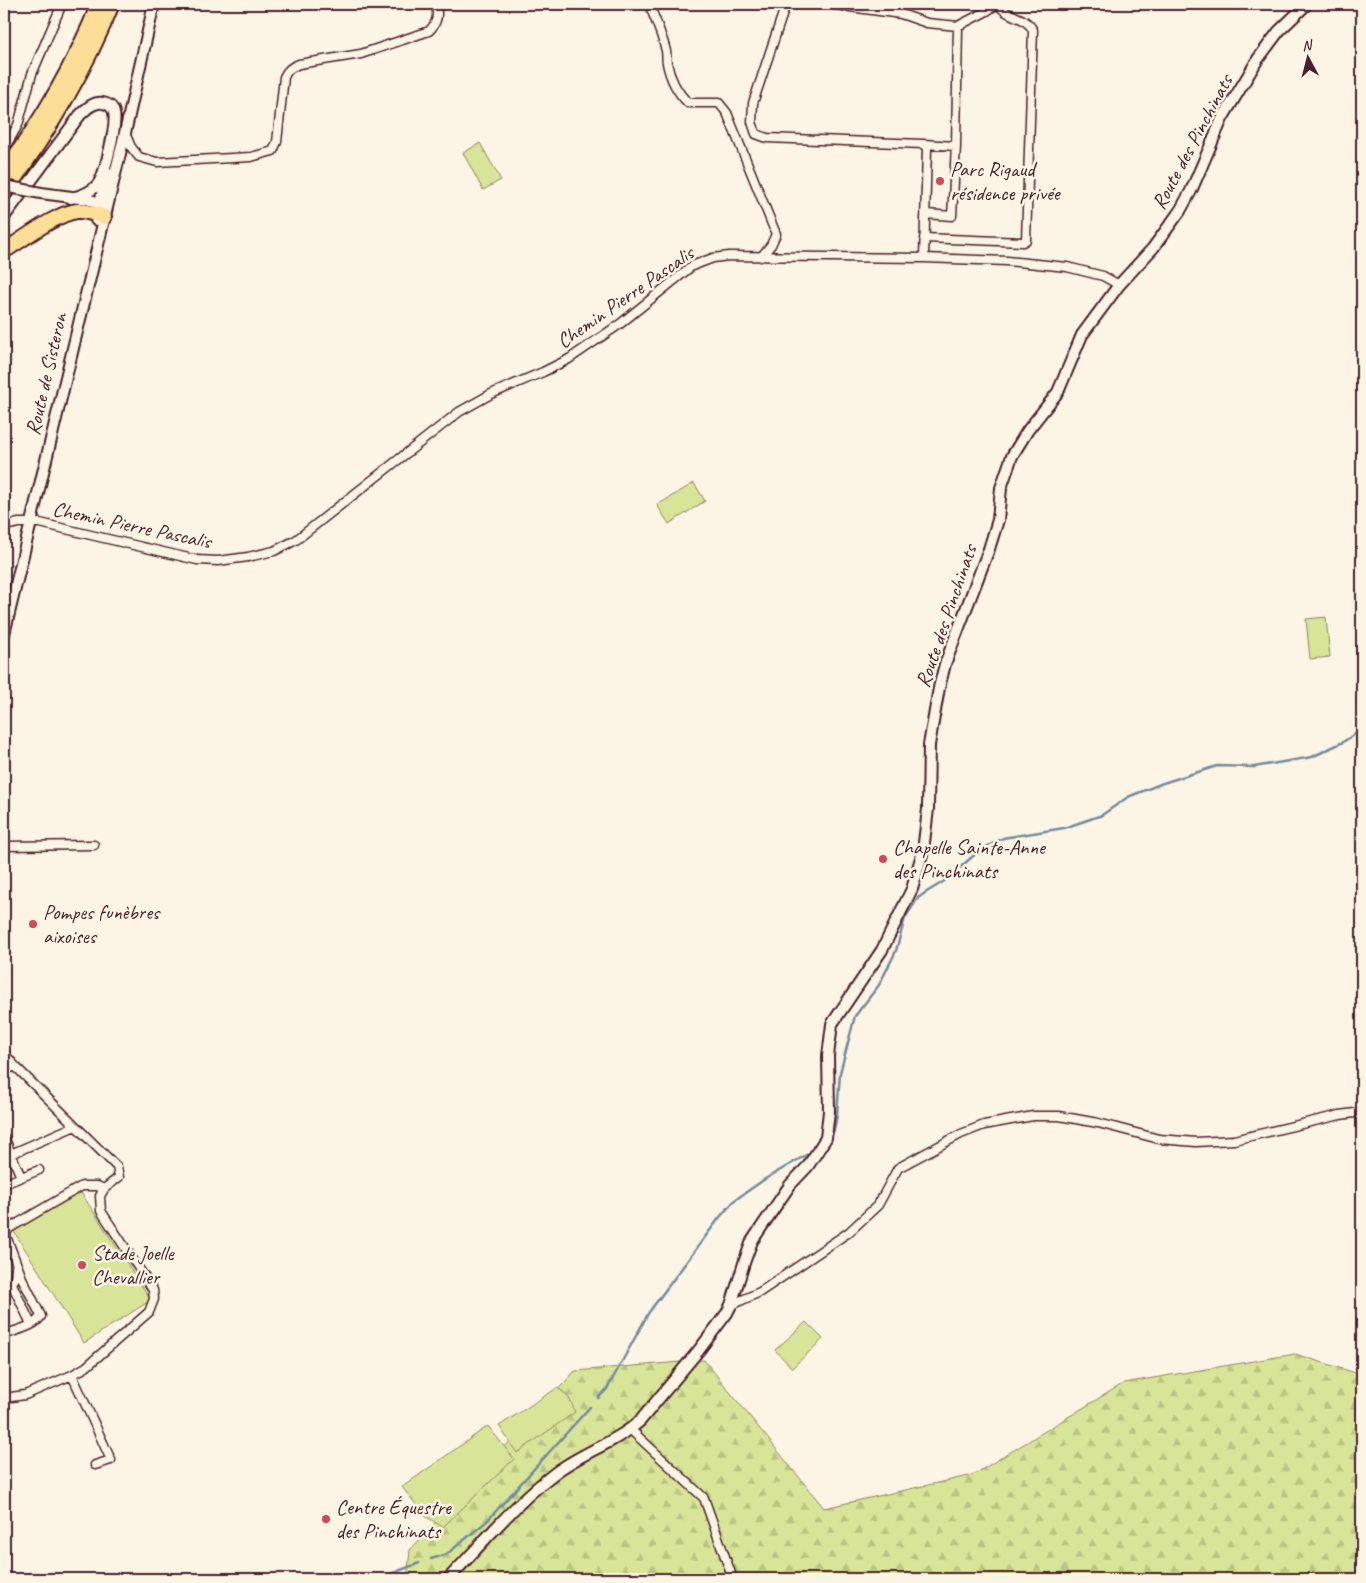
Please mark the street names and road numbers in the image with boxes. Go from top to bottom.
street label: Route des Pinchinats [1146,68,1239,214]
street label: Chemin Pierre Pascalis [551,239,700,354]
street label: Route de Sisteron [19,309,73,438]
street label: Chemin Pierre Pascalis [50,496,215,555]
street label: Route des Pinchinats [909,540,983,691]

